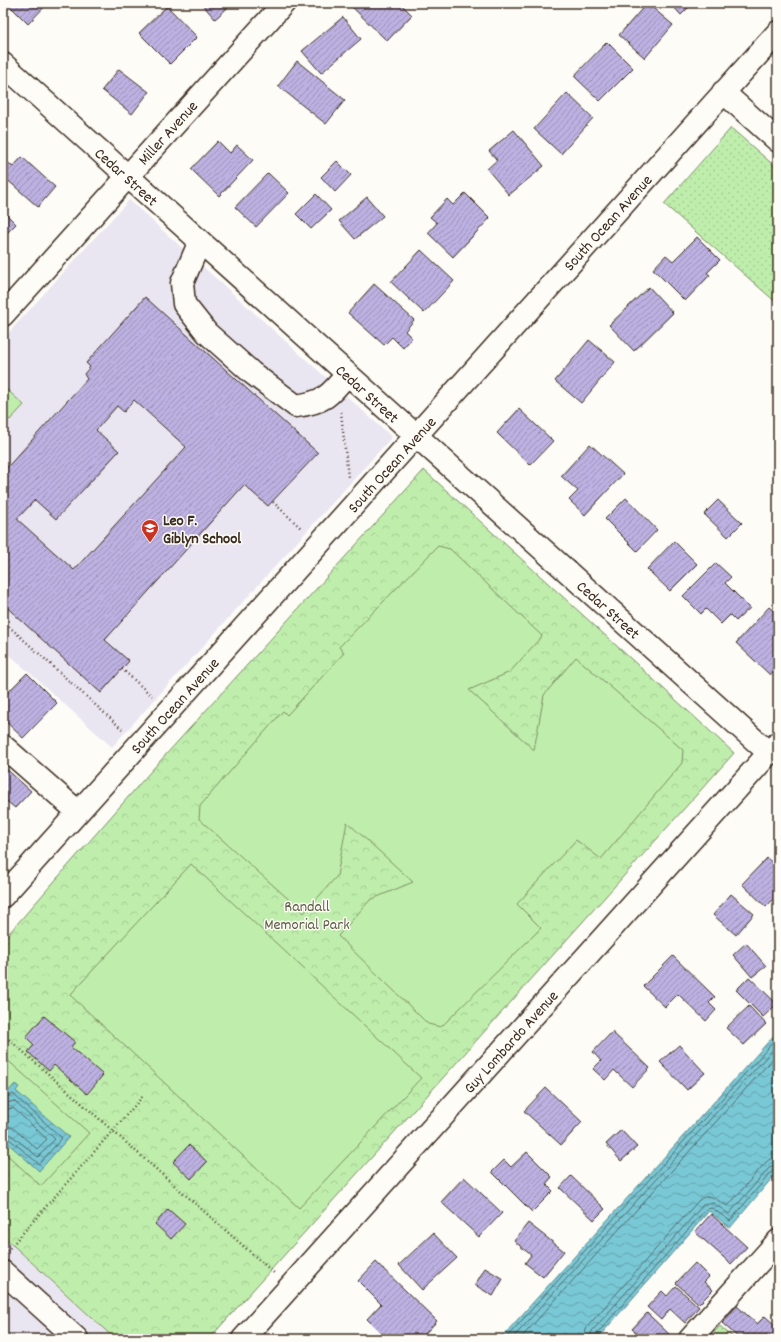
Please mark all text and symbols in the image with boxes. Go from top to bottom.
street label: Miller Avenue [133,96,204,171]
street label: Cedar Street [88,143,162,213]
street label: South Ocean Avenue [559,170,659,277]
street label: Cedar Street [329,360,403,430]
street label: South Ocean Avenue [343,412,443,519]
place label: Leo F. Giblyn School [163,510,241,551]
school or university icon: Leo F. Giblyn School [140,518,160,543]
street label: Cedar Street [570,576,644,646]
street label: South Ocean Avenue [126,653,226,760]
park label: Randall Memorial Park [264,896,350,937]
street label: Guy Lombardo Avenue [459,986,565,1099]

